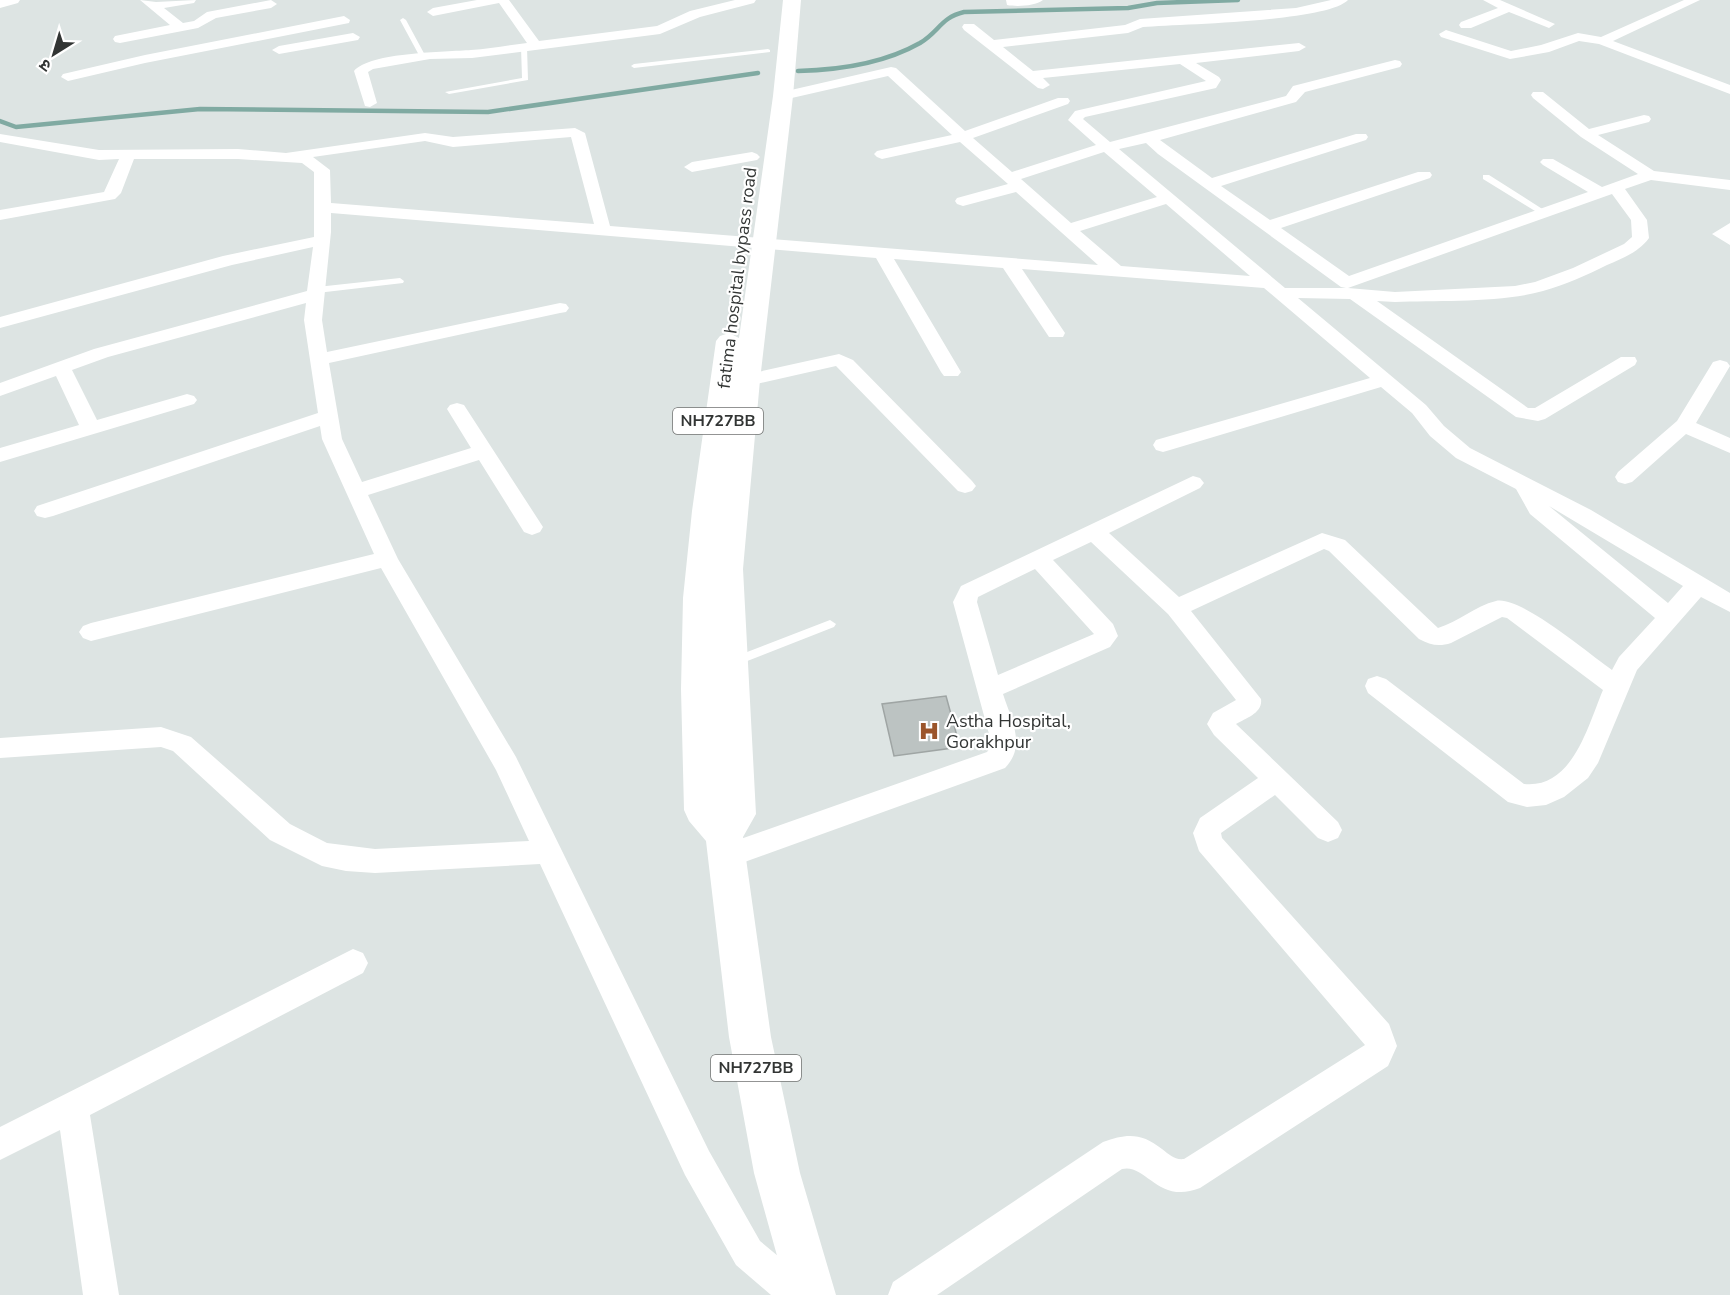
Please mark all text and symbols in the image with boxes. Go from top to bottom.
north arrow [24,24,84,84]
text: उ [35,53,56,77]
street label: fatima hospital bypass road [712,166,762,390]
road number: NH727BB [673,408,763,434]
place label: Astha Hospital, Gorakhpur [946,709,1071,754]
hospital icon: Astha Hospital, Gorakhpur [917,719,941,743]
road number: NH727BB [711,1055,801,1081]

